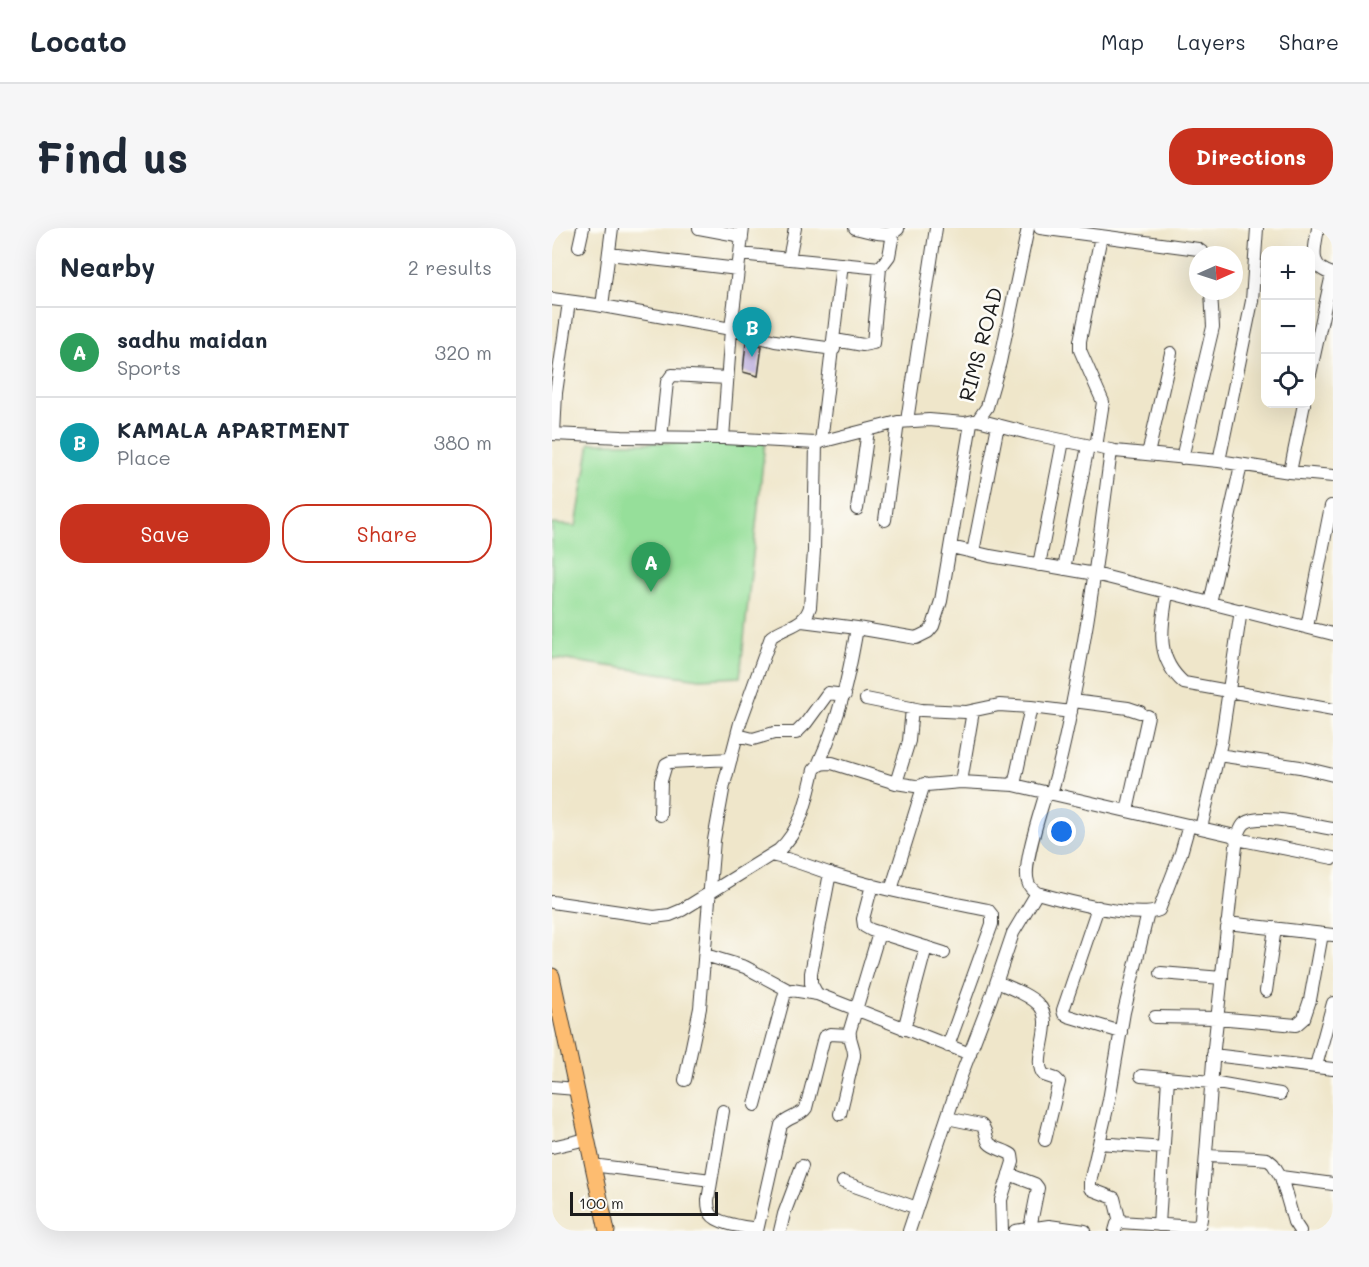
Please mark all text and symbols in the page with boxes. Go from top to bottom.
text: Locato [30,23,127,59]
text: Map [1101,28,1144,55]
text: Layers [1177,28,1246,55]
text: Share [1279,28,1339,55]
button: Directions [1169,128,1333,185]
text: Find us [36,129,188,184]
north arrow [1189,246,1243,300]
map controls [1261,246,1315,408]
button: + [1261,246,1315,300]
text: Nearby [60,250,155,284]
text: 2 results [408,254,492,280]
street label: RIMS ROAD [952,284,1008,404]
button: − [1261,300,1315,354]
pin: B [732,308,772,357]
text: sadhu maidan [117,325,267,354]
text: A [73,339,86,365]
text: 320 m [434,339,492,365]
text: Sports [117,354,181,380]
button: locate [1261,354,1315,408]
text: KAMALA APARTMENT [117,415,350,444]
text: B [73,429,86,455]
text: 380 m [434,429,492,455]
text: Place [117,444,171,470]
button: Save [60,504,270,563]
button: Share [282,504,492,563]
pin: A [632,542,670,592]
your location [1047,817,1076,846]
scale bar [570,1189,718,1216]
text: 100 m [579,1192,624,1213]

